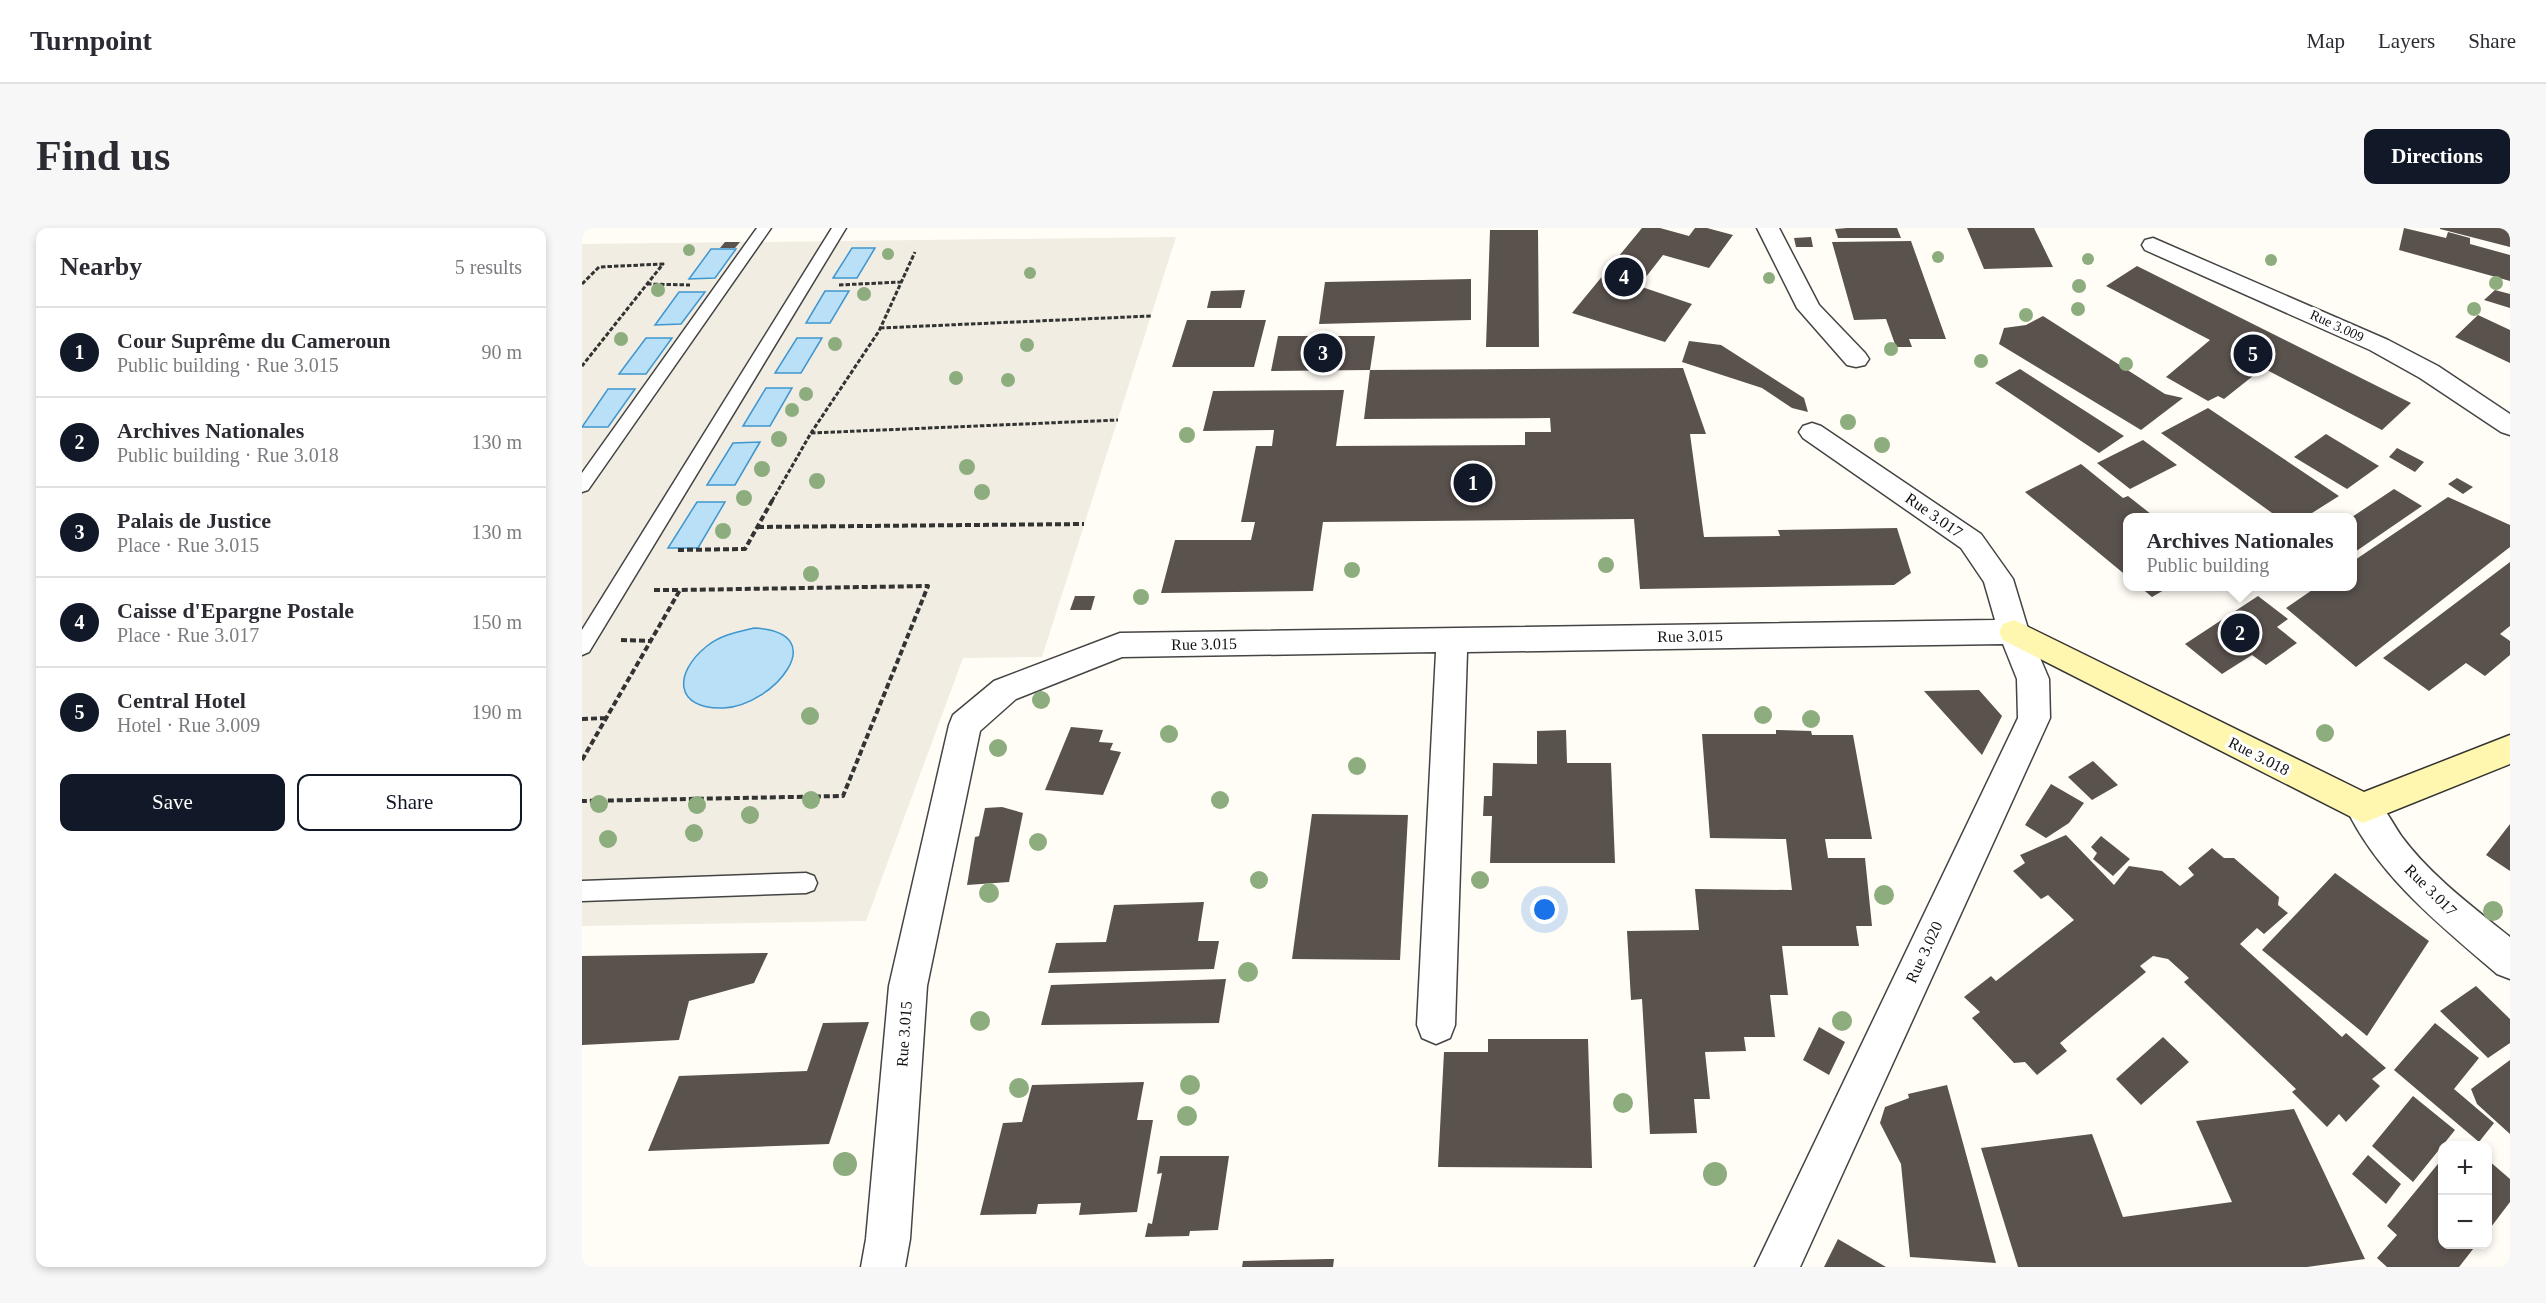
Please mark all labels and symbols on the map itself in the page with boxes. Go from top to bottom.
pin: 4 [1604,254,1644,300]
street label: Rue 3.009 [2308,307,2366,345]
pin: 3 [1304,330,1342,376]
pin: 5 [2234,332,2272,376]
pin: 1 [1454,460,1492,506]
street label: Rue 3.017 [1902,489,1966,541]
pin: 2 [2220,610,2260,656]
street label: Rue 3.015 [1657,627,1723,645]
street label: Rue 3.015 [1171,635,1237,653]
street label: Rue 3.018 [2226,733,2292,779]
street label: Rue 3.017 [2402,861,2460,919]
your location [1530,895,1559,924]
street label: Rue 3.020 [1902,919,1946,985]
street label: Rue 3.015 [893,1001,915,1067]

